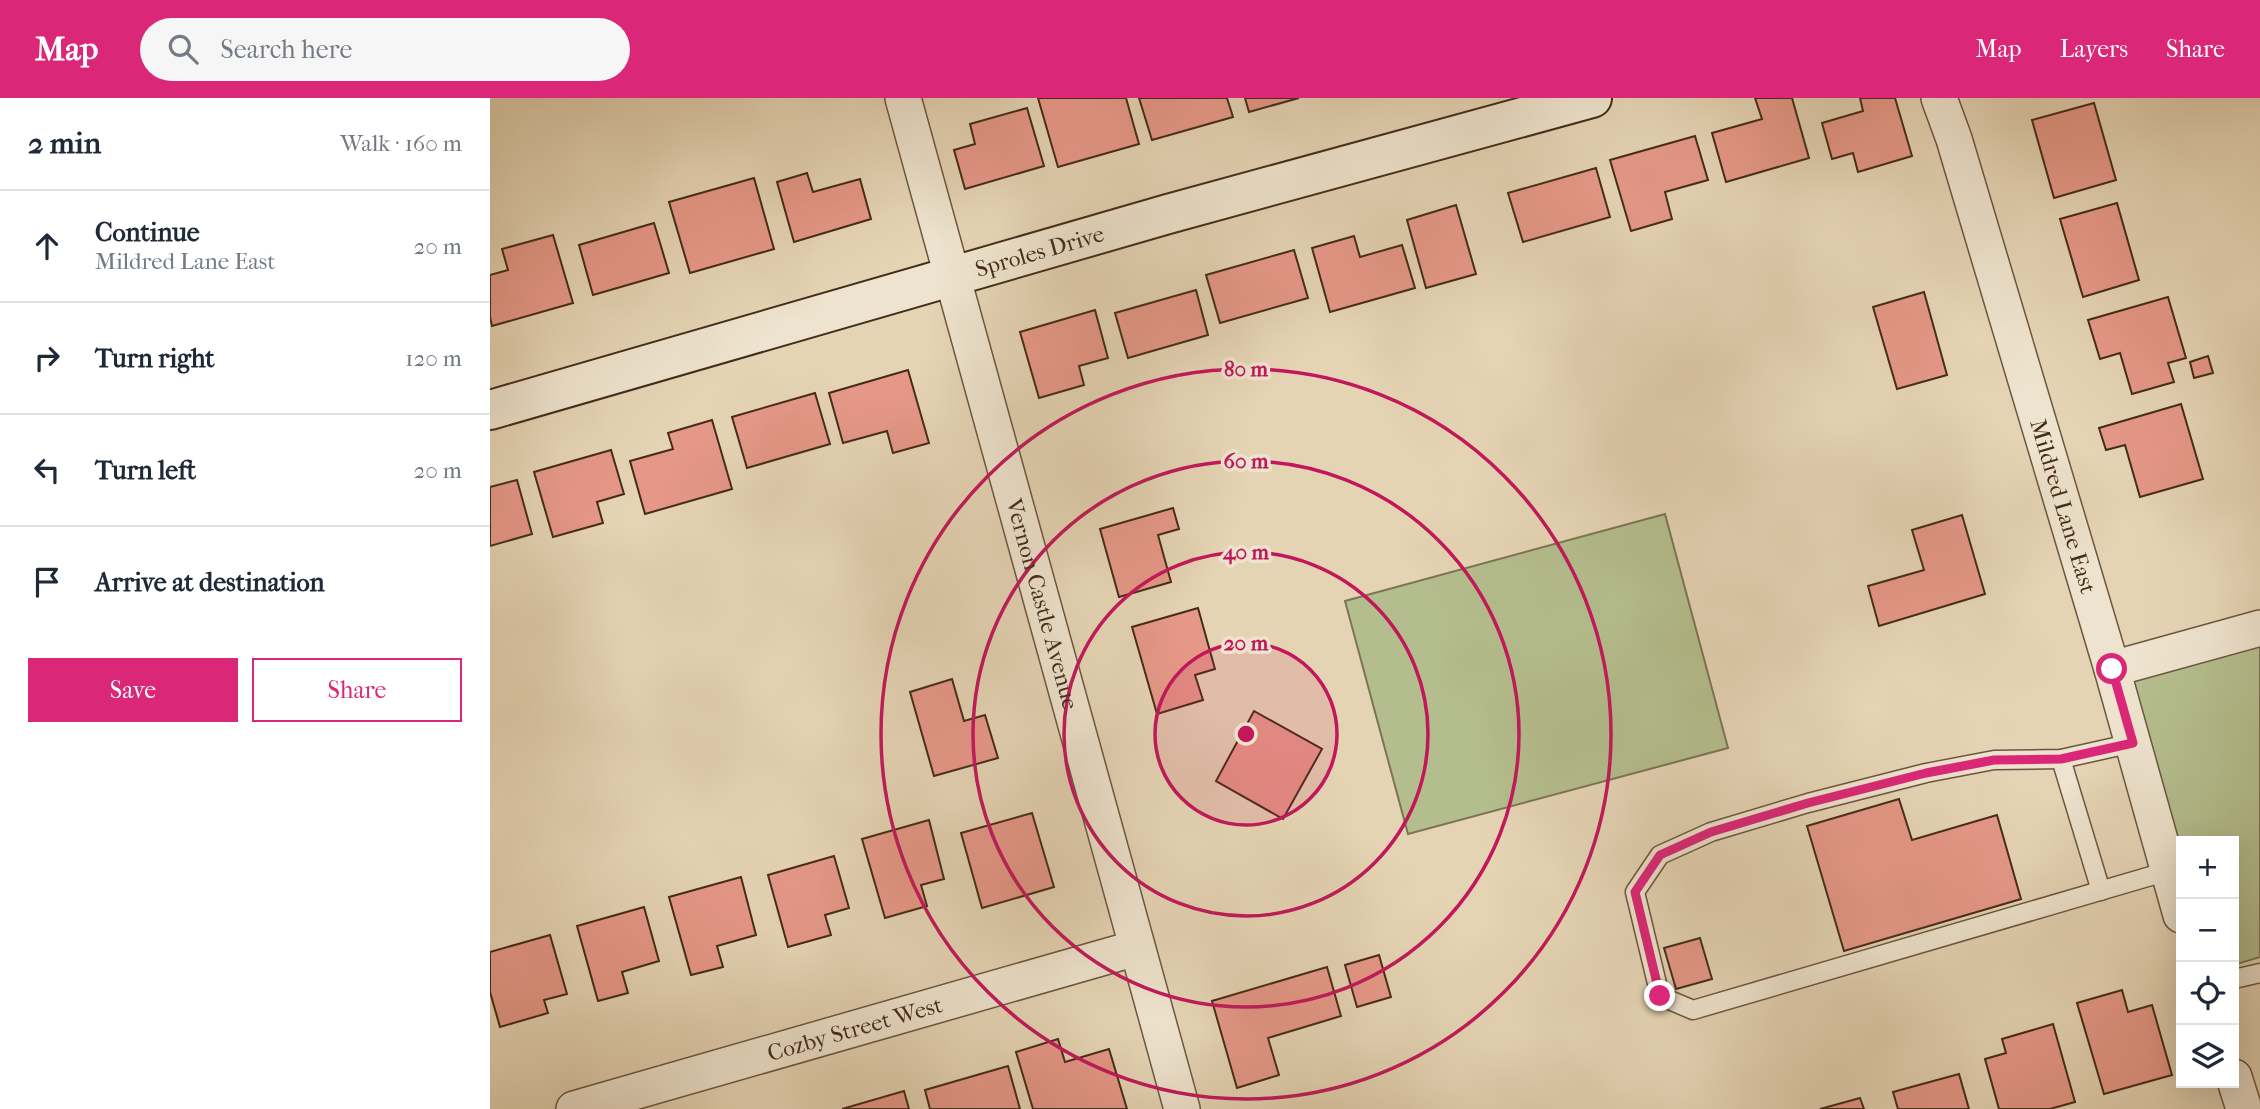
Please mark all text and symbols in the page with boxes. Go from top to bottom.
search box [140,18,630,81]
text: Map [35,30,98,69]
icon: search [164,30,202,68]
text: Search here [220,34,352,65]
text: Map [1976,35,2022,63]
text: Layers [2060,35,2128,63]
text: Share [2166,35,2225,63]
text: 2 min [28,126,101,161]
text: Walk · 160 m [340,130,462,157]
text: Continue [95,217,200,248]
street label: Sproles Drive [972,220,1107,283]
icon: ahead [28,227,66,265]
text: 20 m [413,233,462,260]
text: Mildred Lane East [95,248,276,275]
icon: right [28,339,66,377]
text: Turn right [95,343,215,374]
text: 120 m [405,345,462,372]
text: 80 m [1224,357,1269,381]
street label: Mildred Lane East [2025,416,2102,597]
text: 60 m [1224,449,1269,473]
icon: left [28,451,66,489]
text: Turn left [95,455,196,486]
text: 20 m [413,457,462,484]
street label: Vernon Castle Avenue [1000,495,1085,713]
text: 40 m [1222,540,1270,565]
icon: arrive [28,563,66,601]
text: Arrive at destination [95,567,325,598]
text: 20 m [1224,631,1269,655]
route start [2096,653,2127,684]
button: Save [28,658,238,722]
button: Share [252,658,462,722]
centre of rings [1234,722,1258,746]
map controls [2176,836,2239,1088]
button: + [2176,836,2239,899]
button: − [2176,899,2239,962]
button: locate [2176,962,2239,1025]
route end [1644,980,1675,1011]
street label: Cozby Street West [764,991,945,1066]
button: layers [2176,1025,2239,1088]

